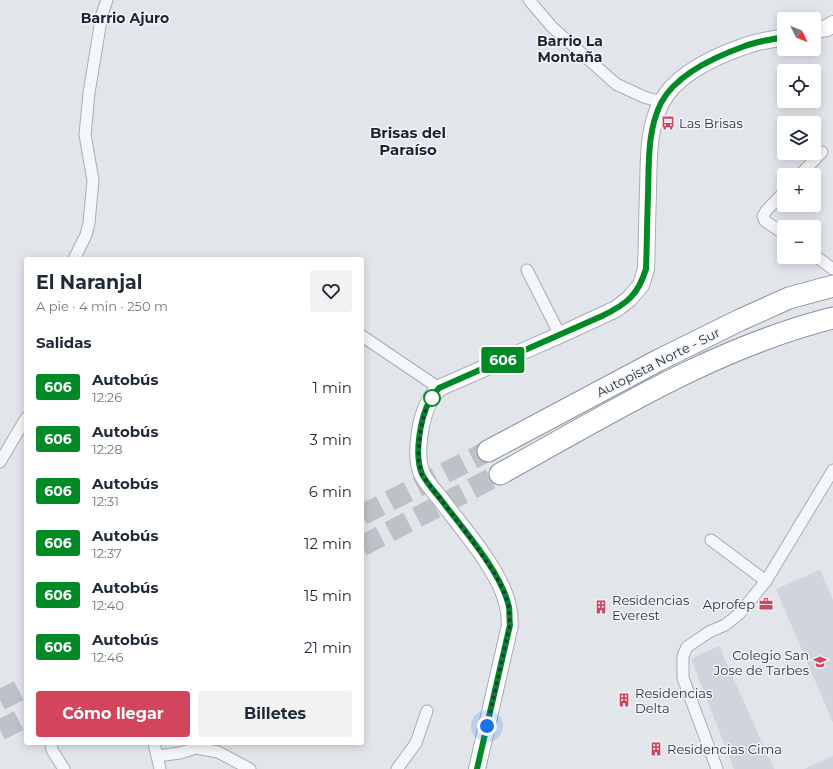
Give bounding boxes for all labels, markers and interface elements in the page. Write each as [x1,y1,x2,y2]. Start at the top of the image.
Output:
district label: Barrio Ajuro [81,9,169,27]
north arrow [777,12,821,56]
map controls [777,12,821,264]
district label: Barrio La Montaña [537,32,603,66]
button: locate [777,64,821,108]
bus stop icon: Las Brisas [660,115,676,131]
place label: Las Brisas [679,115,743,131]
button: layers [777,116,821,160]
district label: Brisas del Paraíso [370,123,446,159]
button: + [777,168,821,212]
button: − [777,220,821,264]
button: heart [310,270,352,312]
text: El Naranjal [36,271,143,294]
text: A pie · 4 min · 250 m [36,298,168,314]
street label: Autopista Norte - Sur [594,324,722,400]
text: Salidas [36,333,91,352]
line badge: 606 [480,347,526,373]
text: 606 [489,351,517,369]
text: Autobús [92,370,158,389]
text: 606 [44,378,72,396]
text: 1 min [313,378,352,397]
text: 12:26 [92,389,122,405]
unlabelled marker [423,389,441,407]
text: Autobús [92,422,158,441]
text: 606 [44,430,72,448]
text: 3 min [310,430,352,449]
text: 12:28 [92,441,123,457]
text: Autobús [92,474,158,493]
text: 606 [44,482,72,500]
text: 6 min [309,482,352,501]
text: 12:31 [92,493,119,509]
text: Autobús [92,526,158,545]
text: 606 [44,534,72,552]
text: 12 min [304,534,352,553]
text: 12:37 [92,545,122,561]
text: Autobús [92,578,158,597]
text: 606 [44,586,72,604]
text: 15 min [304,586,352,605]
place label: Residencias Everest [612,592,689,623]
place label: Aprofep [703,596,755,612]
office icon: Aprofep [758,596,774,612]
text: 12:40 [92,597,124,613]
building icon: Residencias Everest [593,599,609,615]
text: Autobús [92,630,158,649]
text: 606 [44,638,72,656]
text: 21 min [304,638,352,657]
place label: Colegio San Jose de Tarbes [713,647,809,678]
text: 12:46 [92,649,123,665]
school or university icon: Colegio San Jose de Tarbes [812,654,828,670]
place label: Residencias Delta [635,685,712,716]
button: Cómo llegar [36,691,190,737]
button: Billetes [198,691,352,737]
building icon: Residencias Delta [616,692,632,708]
your location [477,716,497,736]
building icon: Residencias Cima [648,741,664,757]
place label: Residencias Cima [667,741,782,757]

